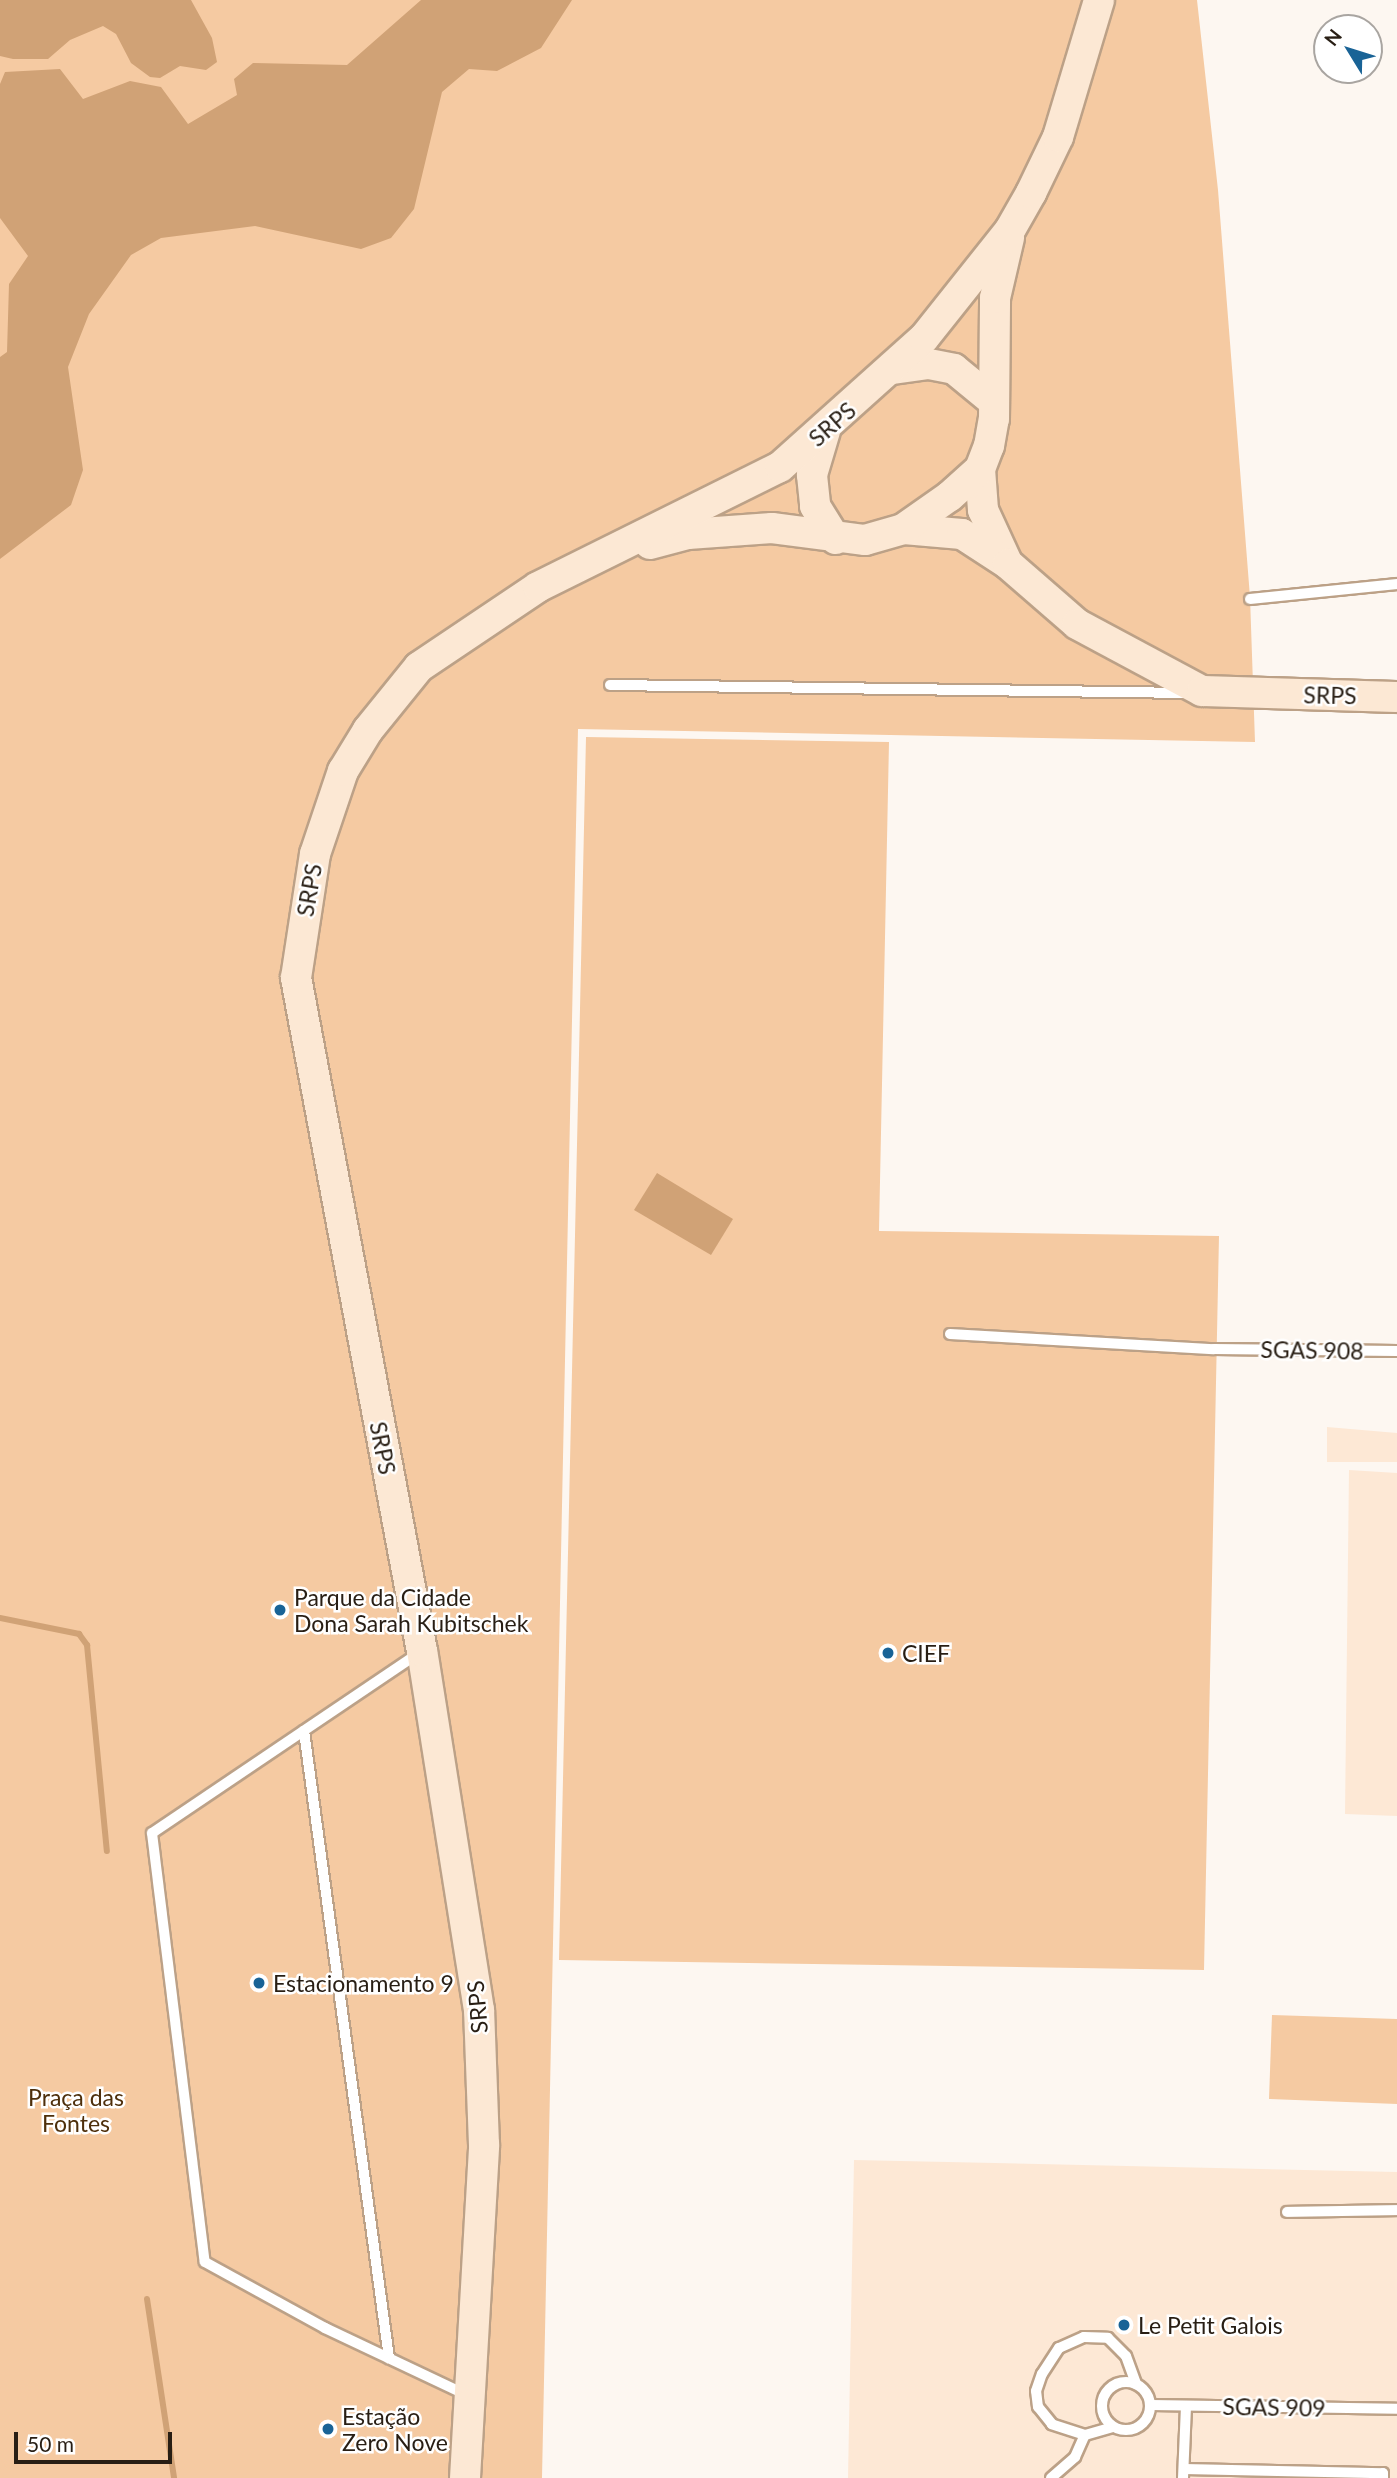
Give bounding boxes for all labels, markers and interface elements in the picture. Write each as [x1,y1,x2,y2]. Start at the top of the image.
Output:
north arrow [1313,14,1383,84]
text: N [1319,24,1346,50]
street label: SRPS [803,396,861,452]
street label: SRPS [1303,681,1357,709]
street label: SRPS [291,861,327,919]
street label: SGAS 908 [1260,1335,1364,1365]
street label: SRPS [364,1419,402,1477]
place label: Parque da Cidade Dona Sarah Kubitschek [294,1583,528,1637]
marker: Parque da Cidade Dona Sarah Kubitschek [272,1602,288,1618]
place label: CIEF [902,1639,950,1667]
marker: CIEF [880,1645,896,1661]
place label: Estacionamento 9 [273,1969,454,1997]
marker: Estacionamento 9 [251,1975,267,1991]
street label: SRPS [461,1979,493,2035]
park label: Praça das Fontes [28,2083,124,2137]
place label: Le Petit Galois [1138,2311,1283,2339]
marker: Le Petit Galois [1116,2317,1132,2333]
street label: SGAS 909 [1222,2392,1326,2422]
place label: Estação Zero Nove [342,2402,448,2456]
scale bar [18,2418,175,2462]
marker: Estação Zero Nove [320,2421,336,2437]
text: 50 m [27,2431,74,2456]

